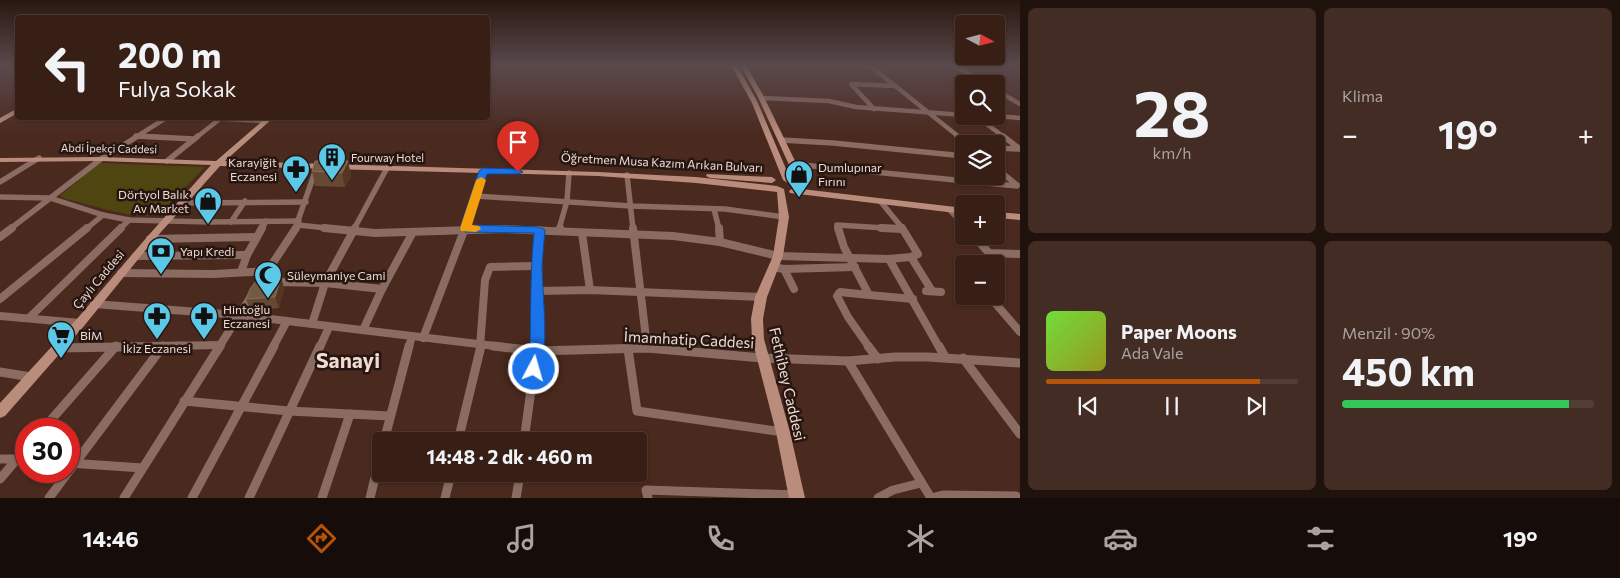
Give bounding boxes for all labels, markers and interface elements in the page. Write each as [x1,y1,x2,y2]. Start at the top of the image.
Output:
north arrow [955,15,1005,65]
map controls [955,15,1005,305]
text: 200 m [118,32,221,75]
icon: left [35,35,100,100]
text: 28 [1134,71,1210,150]
text: Fulya Sokak [118,75,236,102]
button: search [955,75,1005,125]
text: Klima [1342,86,1383,105]
text: 19° [1438,110,1498,157]
text: − [1342,117,1358,151]
text: + [1578,117,1594,151]
pin [497,121,539,172]
icon: arrive [504,128,532,156]
button: layers [955,135,1005,185]
street label: Abdi İpekçi Caddesi [61,140,158,155]
building icon: Fourway Hotel [317,142,347,181]
text: km/h [1153,143,1191,162]
street label: Öğretmen Musa Kazım Arıkan Bulvarı [561,150,763,174]
place label: Fourway Hotel [351,151,424,164]
pharmacy icon: Karayiğit Eczanesi [281,154,311,193]
place label: Karayiğit Eczanesi [228,155,277,183]
shop icon: Dumlupınar Fırını [784,159,814,198]
place label: Dumlupınar Fırını [818,160,882,188]
shop icon: Dörtyol Balık Av Market [193,186,223,225]
place label: Dörtyol Balık Av Market [118,187,189,215]
button: + [955,195,1005,245]
bank icon: Yapı Kredi [146,236,176,275]
place label: Yapı Kredi [180,244,234,258]
street label: Çaylı Caddesi [69,247,127,311]
button: − [955,255,1005,305]
mosque icon: Süleymaniye Cami [253,260,283,299]
place label: Süleymaniye Cami [287,268,386,282]
pharmacy icon: İkiz Eczanesi [142,301,172,340]
pharmacy icon: Hintoğlu Eczanesi [189,301,219,340]
place label: Hintoğlu Eczanesi [223,302,270,330]
supermarket icon: BİM [46,320,76,359]
text: Paper Moons [1121,320,1237,343]
text: Menzil · 90% [1342,323,1435,342]
street label: Fethibey Caddesi [766,325,810,443]
street label: İmamhatip Caddesi [623,327,755,351]
place label: BİM [80,328,103,342]
place label: İkiz Eczanesi [123,341,191,355]
position arrow [507,342,559,394]
text: Ada Vale [1121,343,1183,362]
district label: Sanayi [316,347,380,372]
text: 450 km [1342,347,1475,394]
icon: previous [1074,392,1102,420]
icon: pause [1158,392,1186,420]
icon: next [1242,392,1270,420]
speed limit sign: 30 [15,418,80,483]
text: 14:48 · 2 dk · 460 m [427,445,592,468]
icon: directions [304,521,339,556]
icon: music [504,521,539,556]
icon: phone [703,521,738,556]
icon: climate [903,521,938,556]
icon: car [1103,521,1138,556]
icon: filters [1303,521,1338,556]
text: 14:46 [82,525,139,552]
text: 19° [1503,525,1538,552]

